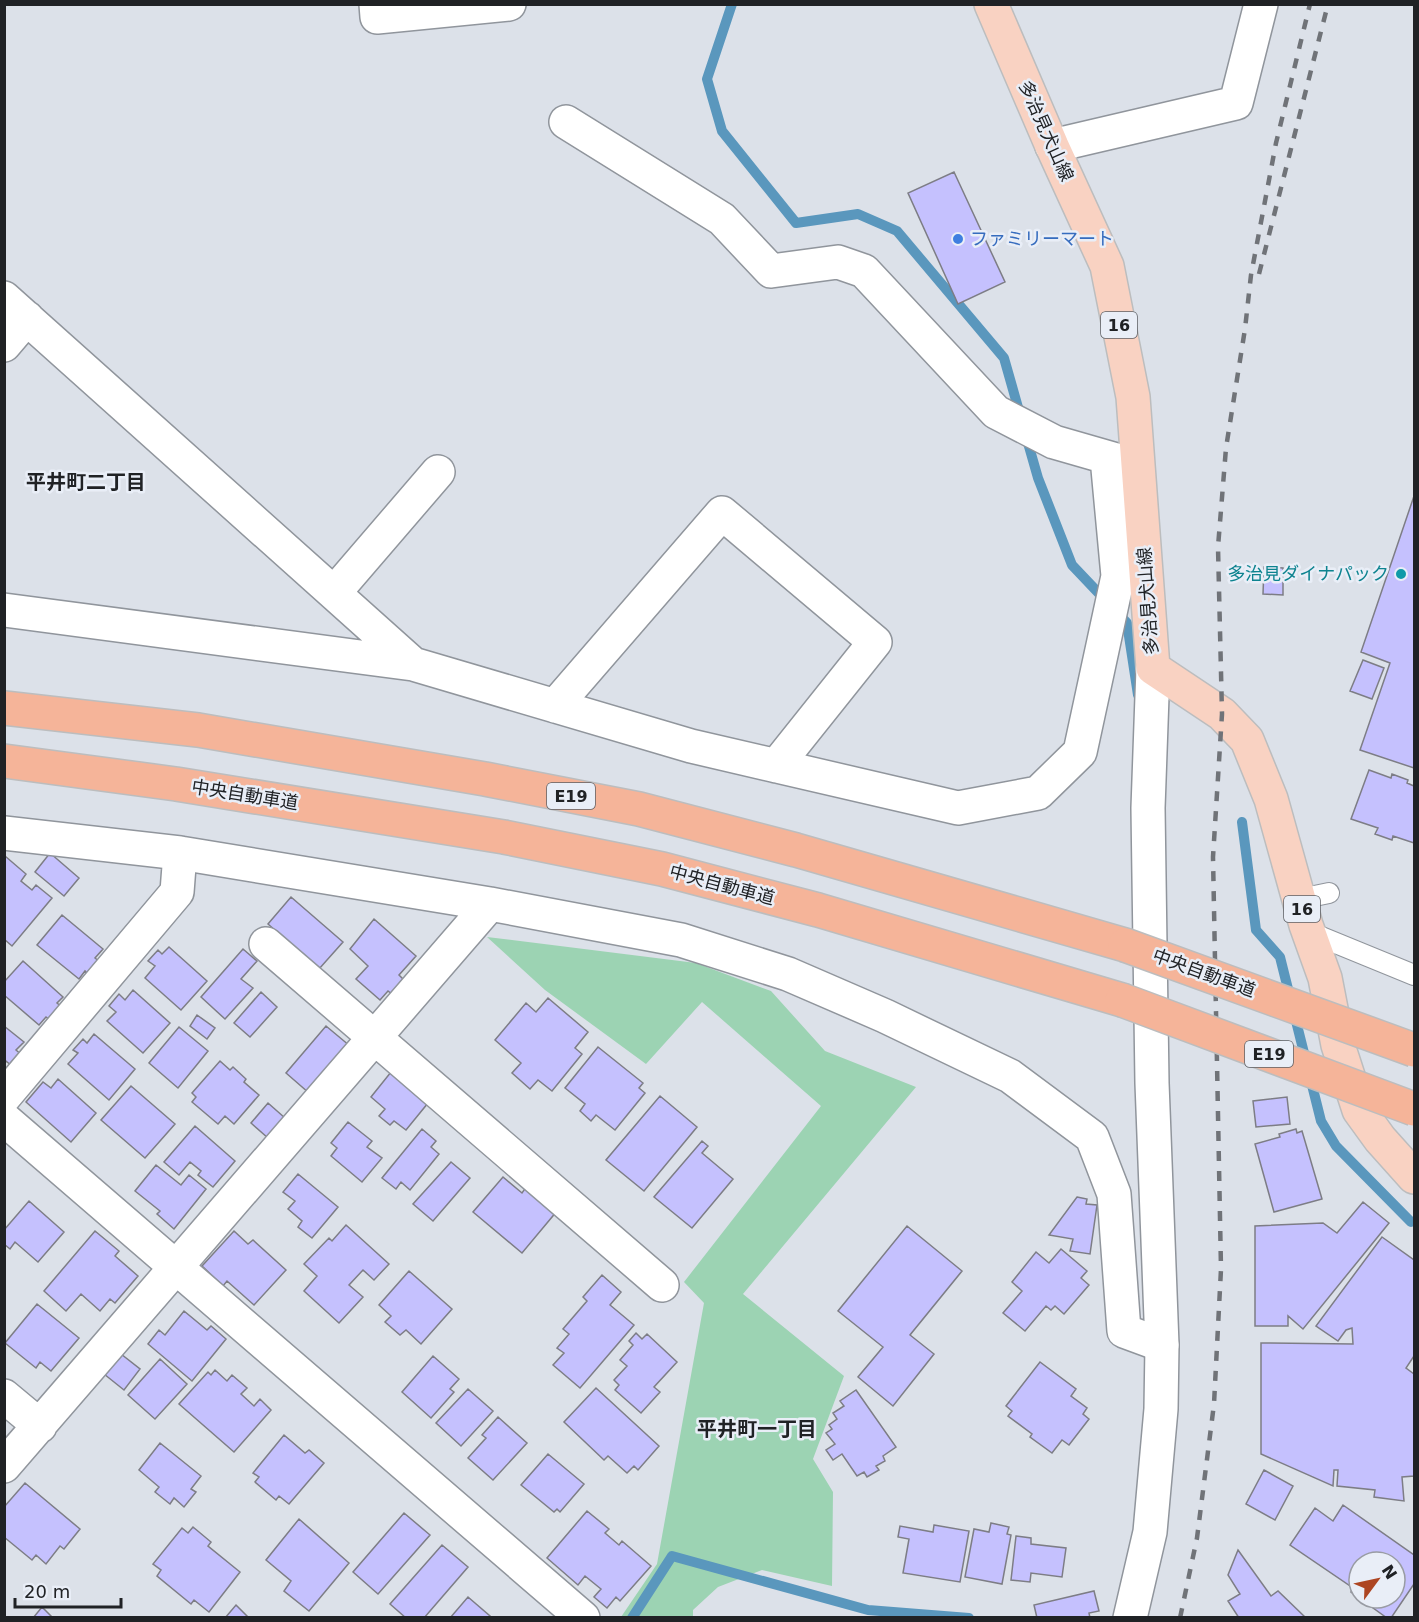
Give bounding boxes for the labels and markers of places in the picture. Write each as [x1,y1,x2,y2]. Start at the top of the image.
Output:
place label: ファミリーマート [970,228,1114,249]
marker: ファミリーマート [951,232,965,246]
place label: 多治見ダイナパック [1227,563,1389,584]
marker: 多治見ダイナパック [1394,567,1408,581]

